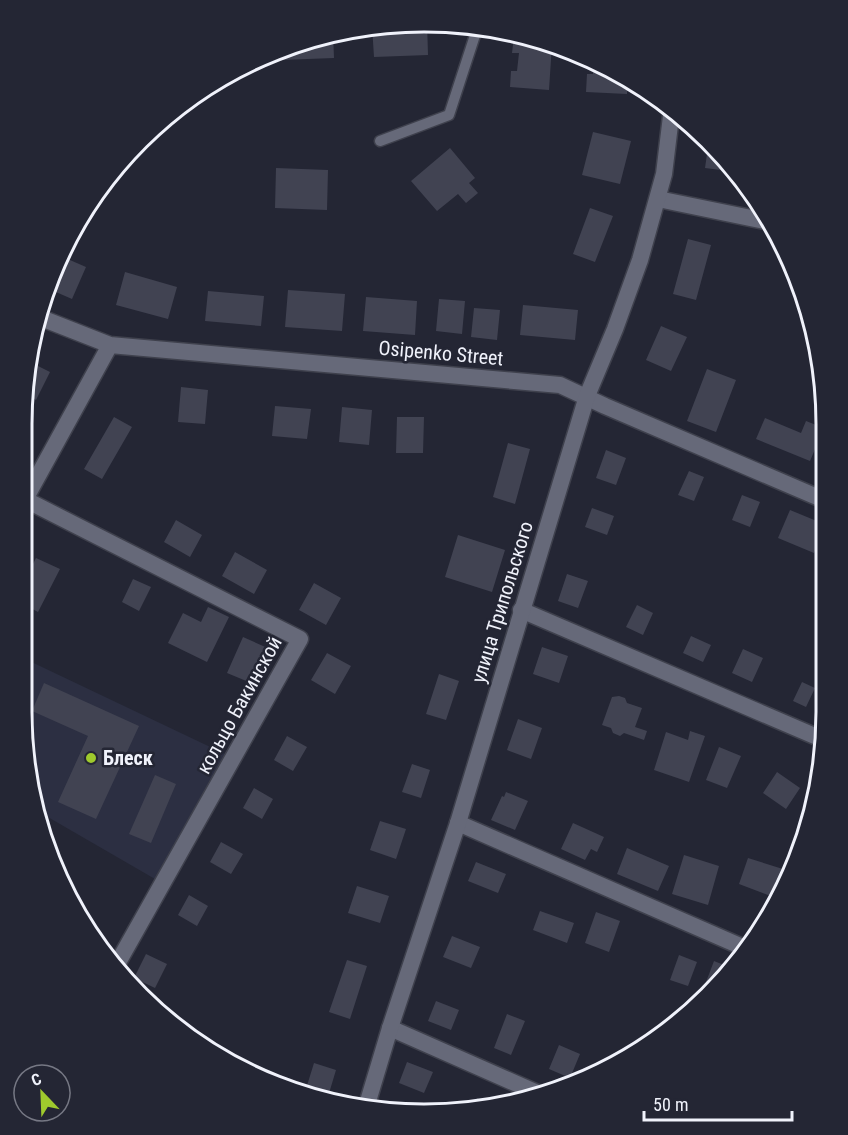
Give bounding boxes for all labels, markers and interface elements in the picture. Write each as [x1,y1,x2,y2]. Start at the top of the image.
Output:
street label: Osipenko Street [378,336,504,370]
street label: улица Трипольского [466,518,538,686]
street label: кольцо Бакинской [191,632,287,778]
place label: Блеск [103,746,153,770]
marker: Блеск [84,751,98,765]
north arrow [12,1063,72,1123]
text: С [28,1069,44,1090]
scale bar [644,1084,792,1122]
text: 50 m [653,1094,688,1115]

